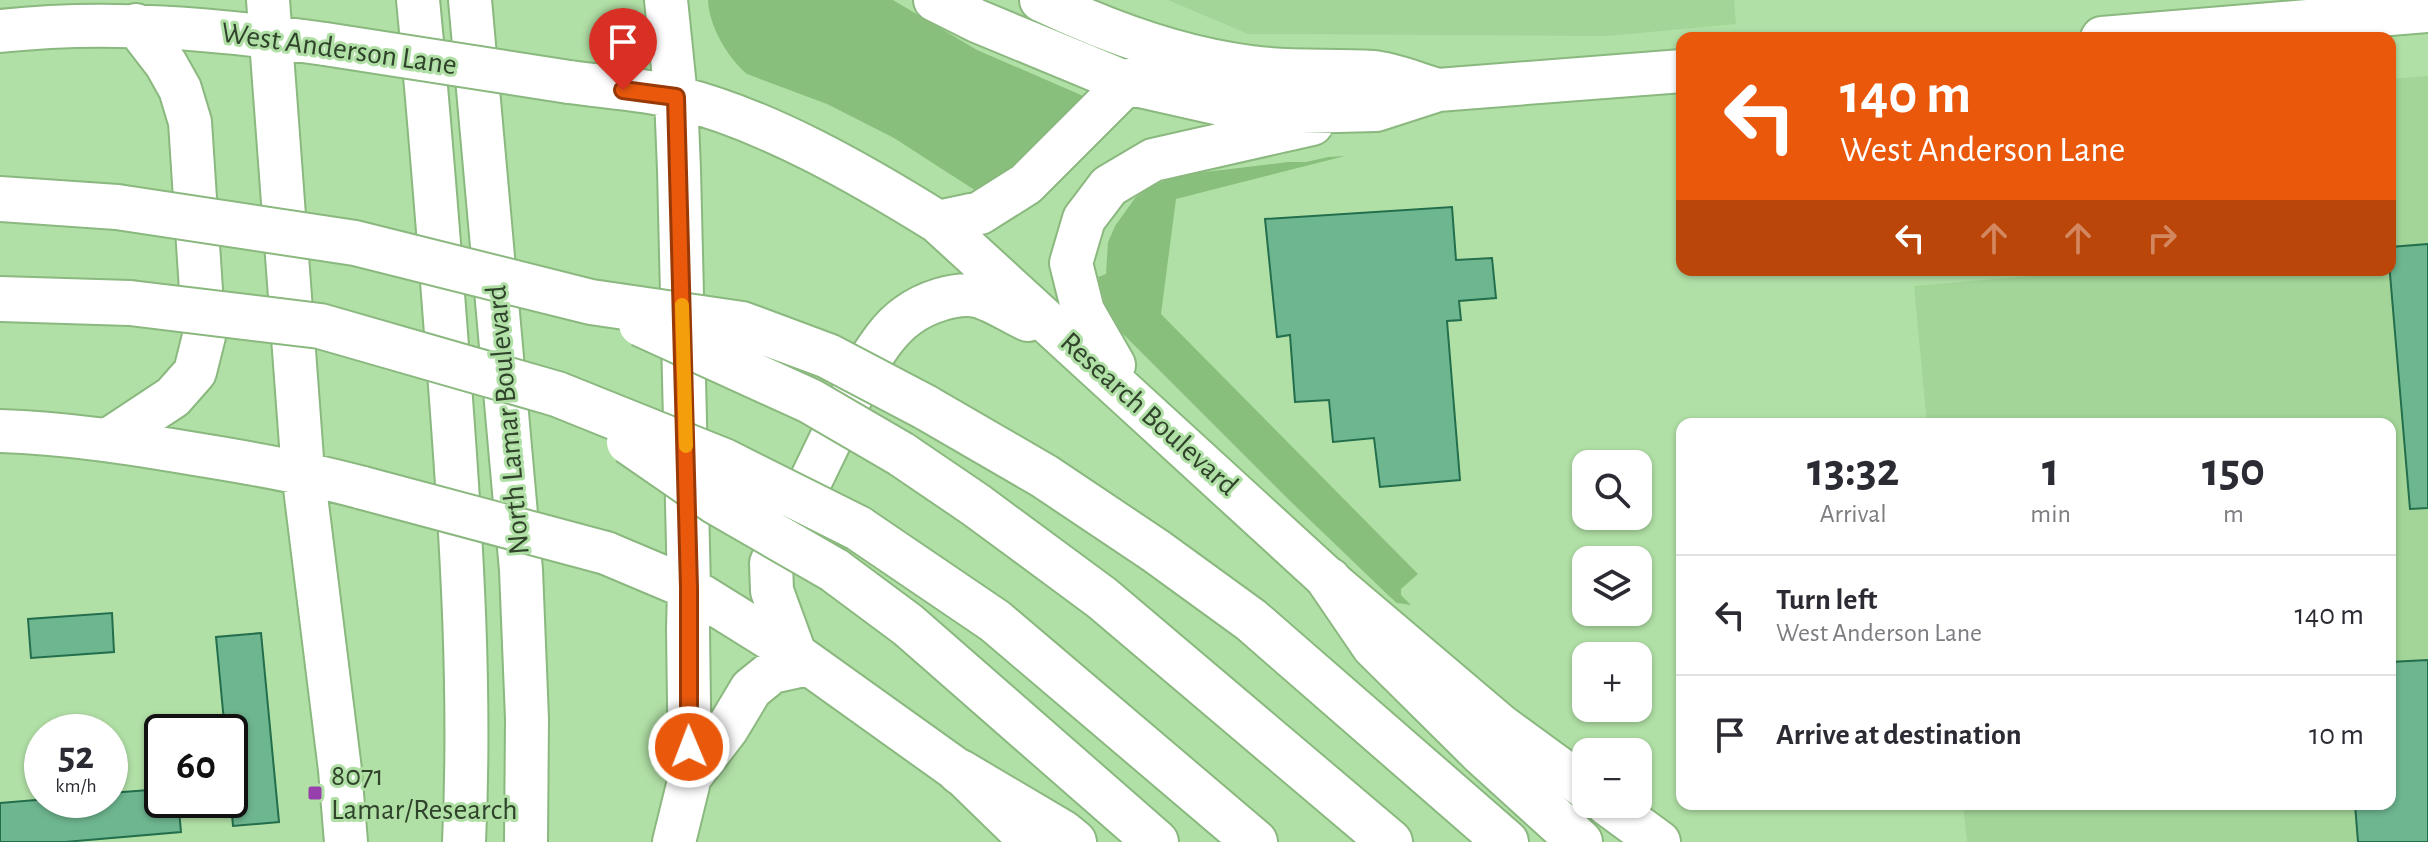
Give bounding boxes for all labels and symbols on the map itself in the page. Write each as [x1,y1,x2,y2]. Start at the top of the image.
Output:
pin [589,8,657,90]
street label: West Anderson Lane [219,18,459,80]
street label: North Lamar Boulevard [481,284,535,556]
street label: Research Boulevard [1054,327,1244,501]
position arrow [647,705,731,789]
speed limit sign: 60 [144,714,248,818]
place label: 8071 Lamar/Research [331,761,518,825]
marker: 8071 Lamar/Research [306,784,324,802]

